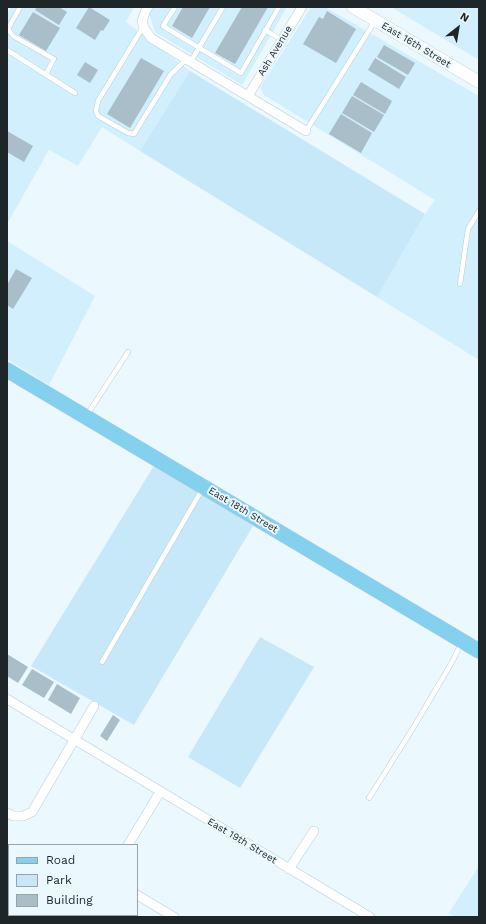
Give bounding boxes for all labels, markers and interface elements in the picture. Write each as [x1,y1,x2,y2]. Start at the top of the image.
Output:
north arrow [438,8,478,48]
text: N [458,10,471,25]
street label: East 16th Street [379,20,453,70]
street label: Ash Avenue [255,24,295,78]
street label: East 18th Street [206,485,280,535]
street label: East 19th Street [205,816,279,866]
legend [8,844,138,916]
text: Road [46,853,75,867]
text: Park [46,873,72,887]
text: Building [46,893,93,907]

